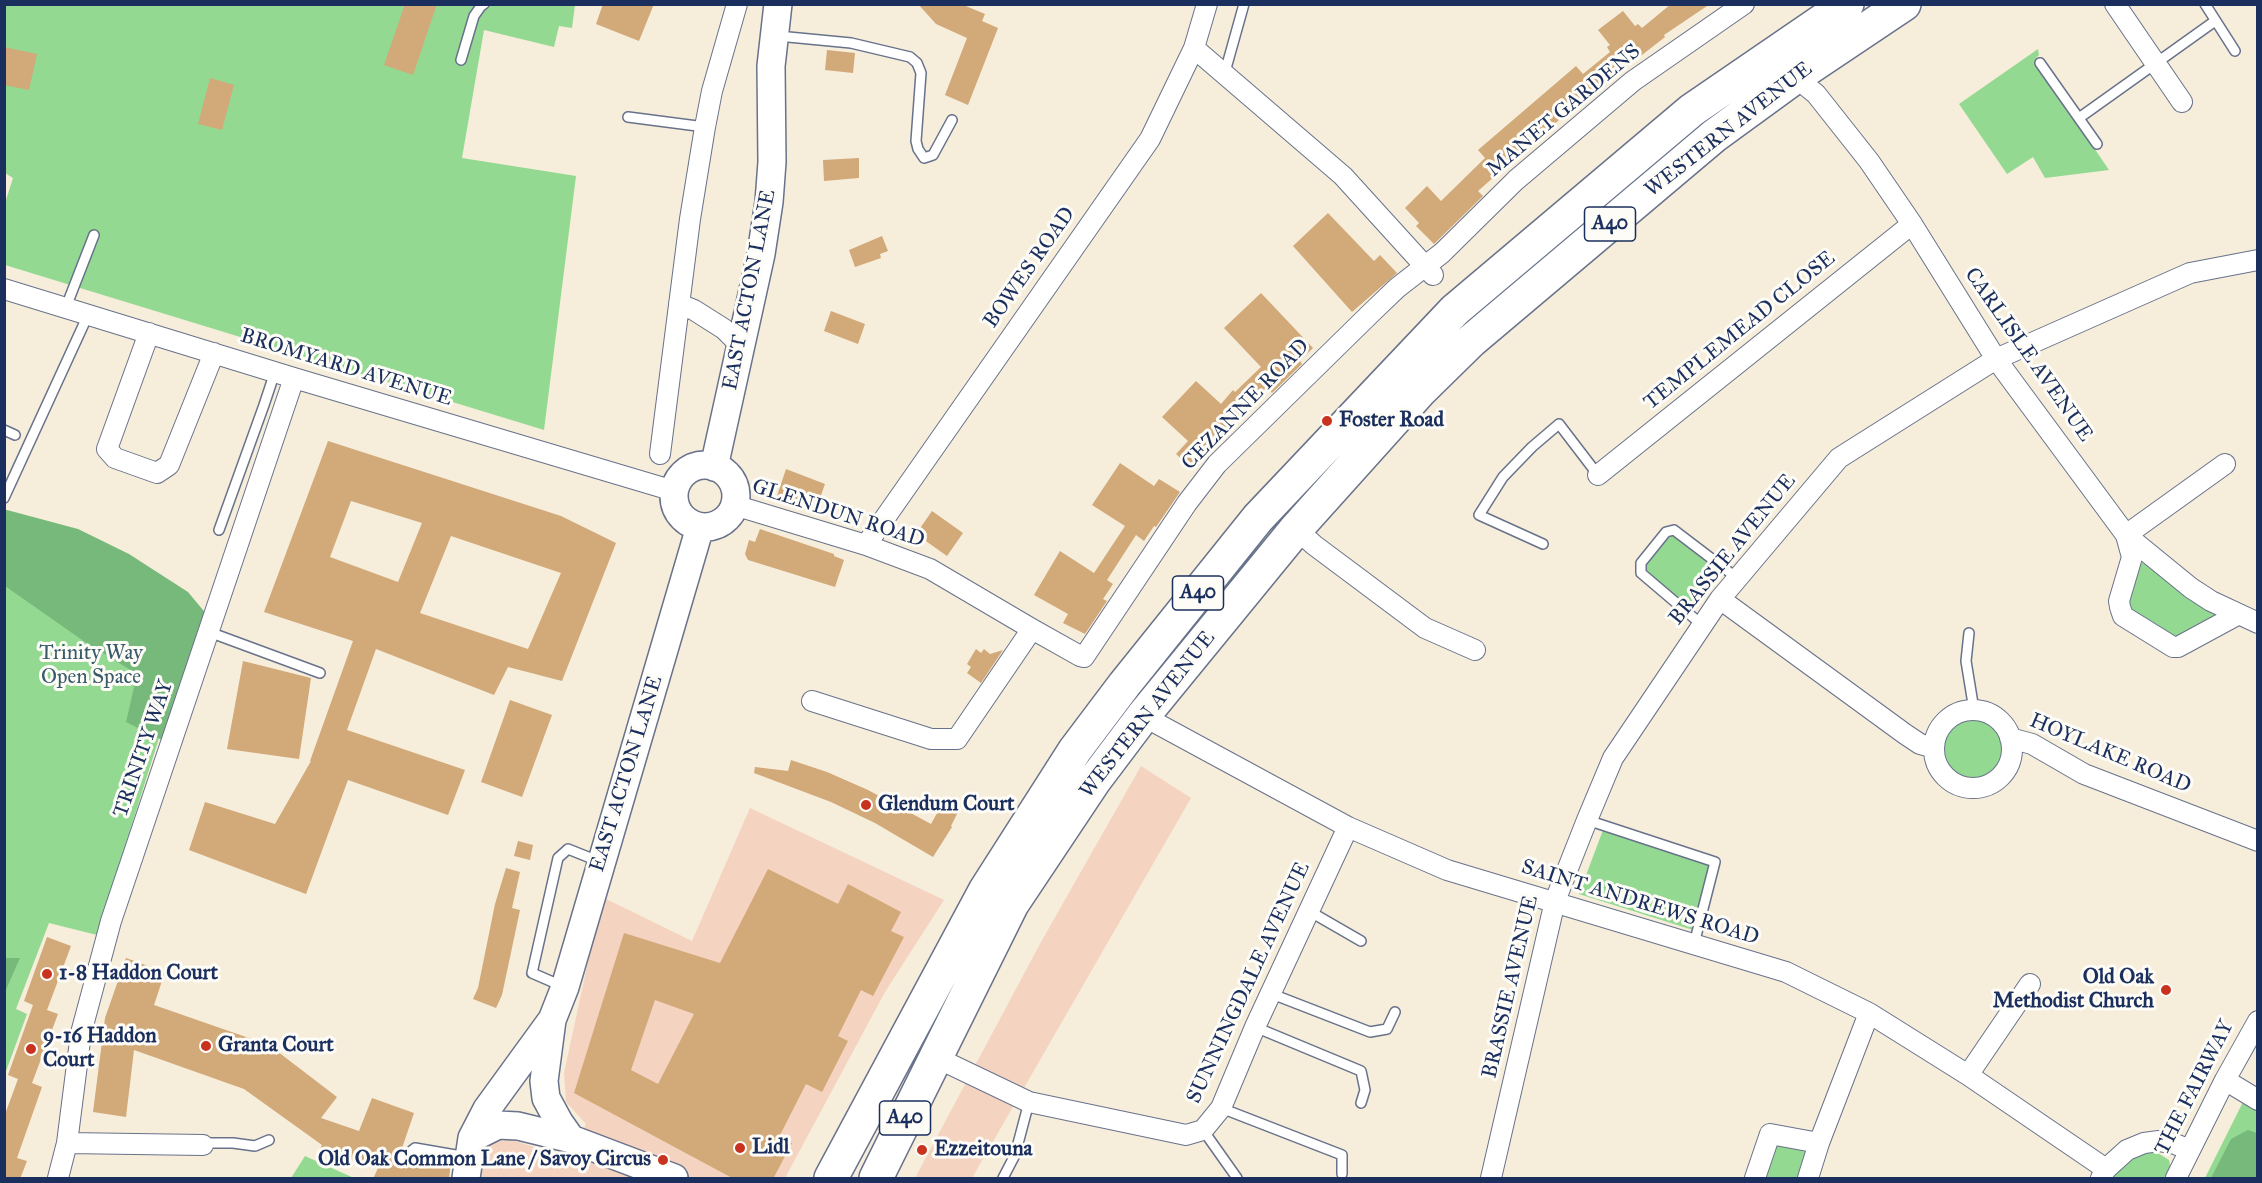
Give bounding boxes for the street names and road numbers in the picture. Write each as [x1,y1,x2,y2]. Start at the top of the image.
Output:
street label: MANET GARDENS [1482,39,1646,183]
street label: WESTERN AVENUE [1640,57,1818,203]
street label: EAST ACTON LANE [718,188,782,392]
street label: BOWES ROAD [979,203,1081,333]
road number: A40 [1584,207,1636,241]
street label: TEMPLEMEAD CLOSE [1639,246,1841,416]
street label: CARLISLE AVENUE [1958,263,2098,447]
street label: BROMYARD AVENUE [237,324,455,412]
street label: CEZANNE ROAD [1177,334,1315,476]
street label: BRASSIE AVENUE [1664,469,1802,631]
street label: GLENDUN ROAD [749,474,927,554]
road number: A40 [1172,576,1224,610]
street label: WESTERN AVENUE [1075,626,1221,804]
street label: EAST ACTON LANE [585,673,669,875]
street label: TRINITY WAY [109,677,179,821]
street label: HOYLAKE ROAD [2026,709,2194,799]
street label: SAINT ANDREWS ROAD [1518,855,1762,951]
street label: SUNNINGDALE AVENUE [1182,858,1316,1108]
street label: BRASSIE AVENUE [1478,893,1544,1081]
street label: THE FAIRWAY [2150,1016,2240,1160]
road number: A40 [880,1101,930,1135]

